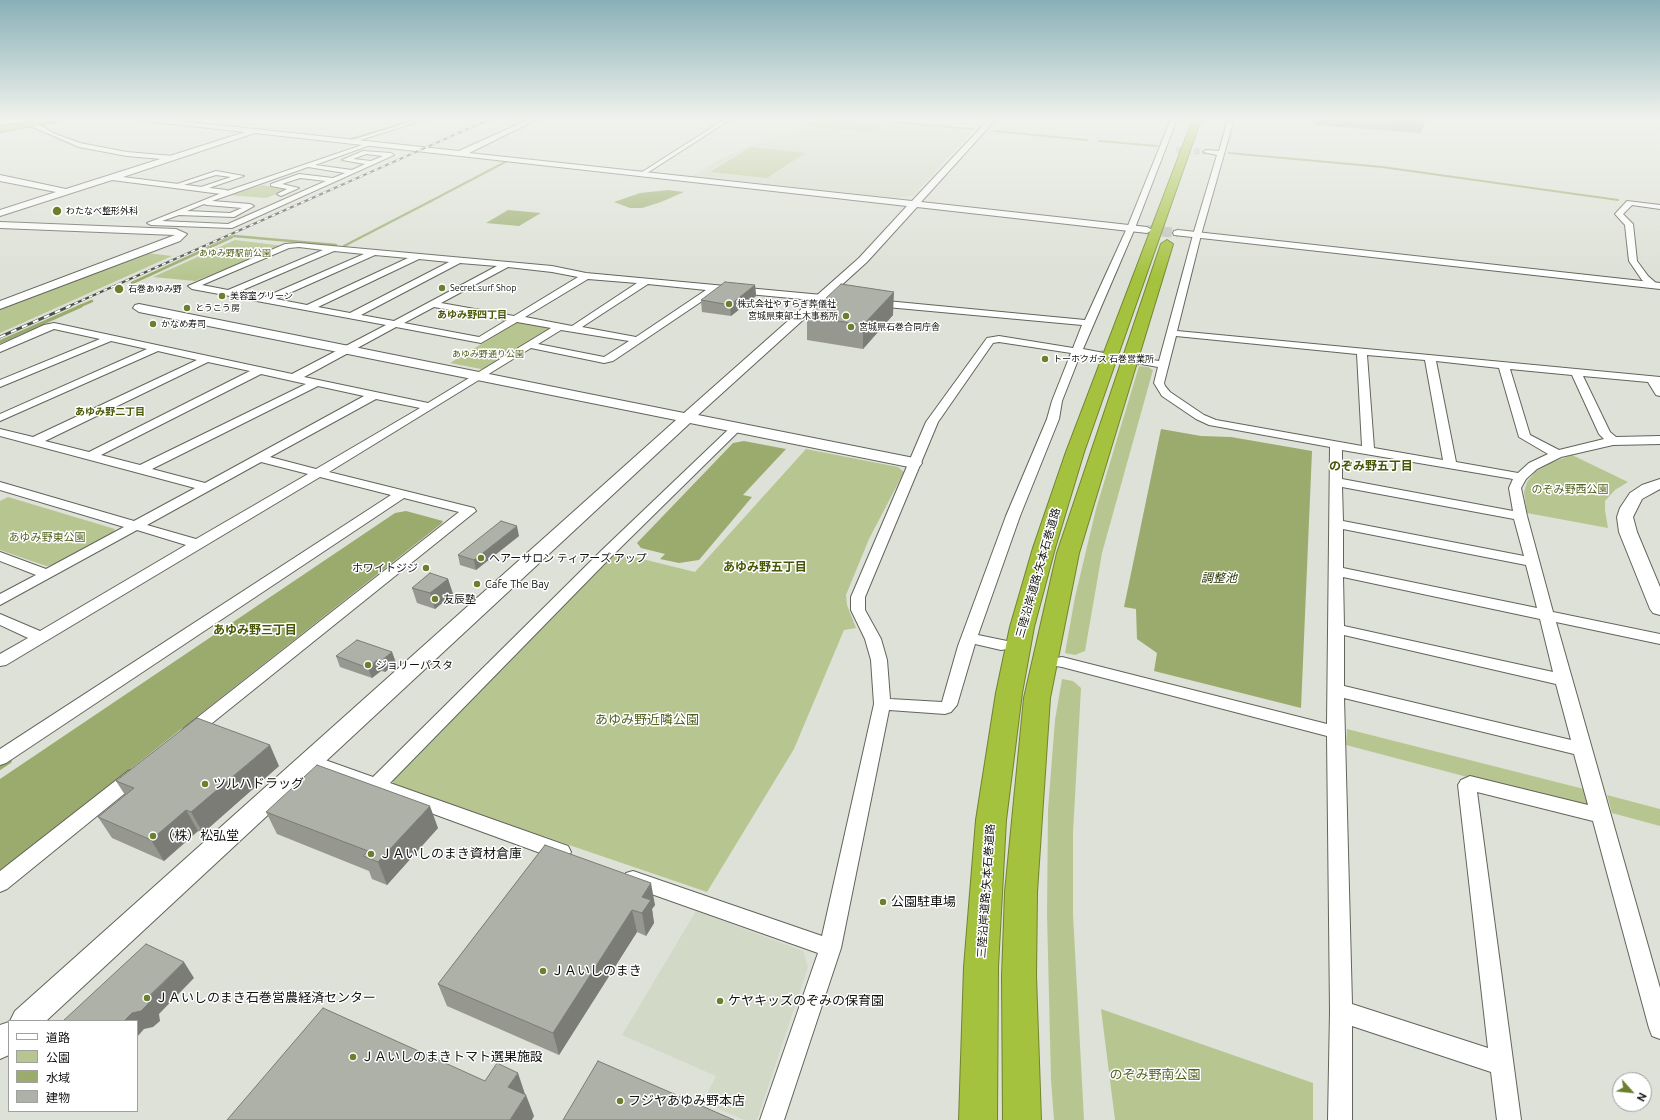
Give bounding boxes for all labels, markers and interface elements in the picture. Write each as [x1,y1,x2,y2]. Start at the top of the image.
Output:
marker: わたなべ整形外科 [51,205,63,217]
place label: わたなべ整形外科 [66,206,138,216]
park label: あゆみ野駅前公園 [199,248,271,258]
marker: 石巻あゆみ野 [113,283,125,295]
marker: Secret.surf Shop [437,283,447,293]
place label: Secret.surf Shop [450,283,516,293]
place label: 石巻あゆみ野 [128,284,182,294]
marker: 美容室グリーン [217,291,227,301]
place label: 美容室グリーン [230,291,293,301]
marker: 株式会社やすらぎ葬儀社 [724,299,734,309]
place label: 株式会社やすらぎ葬儀社 [737,299,836,309]
marker: とうこう房 [182,303,192,313]
place label: とうこう房 [195,303,240,313]
district label: あゆみ野四丁目 [437,309,507,321]
place label: 宮城県東部土木事務所 [748,311,838,321]
marker: 宮城県東部土木事務所 [841,311,851,321]
marker: かなめ寿司 [148,319,158,329]
place label: かなめ寿司 [161,319,206,329]
marker: 宮城県石巻合同庁舎 [846,322,856,332]
place label: 宮城県石巻合同庁舎 [859,322,940,332]
park label: あゆみ野通り公園 [452,349,524,359]
marker: トーホクガス 石巻営業所 [1040,354,1050,364]
place label: トーホクガス 石巻営業所 [1053,354,1154,364]
district label: あゆみ野二丁目 [75,406,145,418]
district label: のぞみ野五丁目 [1329,459,1413,473]
park label: のぞみ野西公園 [1532,482,1608,496]
street label: 三陸沿岸道路;矢本石巻道路 [1013,506,1063,640]
park label: あゆみ野東公園 [9,530,85,544]
place label: ヘアーサロン ティアーズ アップ [489,551,647,565]
marker: ヘアーサロン ティアーズ アップ [476,553,486,563]
district label: あゆみ野五丁目 [723,560,807,574]
place label: ホワイトジジ [352,561,418,575]
marker: ホワイトジジ [421,563,431,573]
water label: 調整池 [1201,571,1237,585]
place label: Cafe The Bay [485,577,549,591]
marker: Cafe The Bay [472,579,482,589]
place label: 友辰塾 [443,592,476,606]
marker: 友辰塾 [430,594,440,604]
district label: あゆみ野三丁目 [213,623,297,637]
place label: ジョリーパスタ [376,658,453,672]
marker: ジョリーパスタ [363,660,373,670]
park label: あゆみ野近隣公園 [595,712,699,728]
place label: ツルハドラッグ [213,776,304,792]
marker: ツルハドラッグ [200,779,210,789]
street label: 三陸沿岸道路;矢本石巻道路 [975,823,997,959]
place label: （株）松弘堂 [161,828,239,844]
marker: （株）松弘堂 [148,831,158,841]
place label: ＪＡいしのまき資材倉庫 [379,846,522,862]
marker: ＪＡいしのまき資材倉庫 [366,849,376,859]
place label: 公園駐車場 [891,894,956,910]
marker: 公園駐車場 [878,897,888,907]
place label: ＪＡいしのまき [551,963,642,979]
marker: ＪＡいしのまき [538,966,548,976]
place label: ＪＡいしのまき石巻営農経済センター [155,990,376,1006]
marker: ＪＡいしのまき石巻営農経済センター [142,993,152,1003]
place label: ケヤキッズのぞみの保育園 [728,993,884,1009]
marker: ケヤキッズのぞみの保育園 [715,996,725,1006]
legend [8,1020,138,1112]
text: 道路 [46,1031,70,1044]
place label: ＪＡいしのまきトマト選果施設 [361,1049,543,1065]
text: 公園 [46,1051,70,1064]
marker: ＪＡいしのまきトマト選果施設 [348,1052,358,1062]
park label: のぞみ野南公園 [1110,1067,1200,1083]
text: 水域 [46,1071,70,1084]
north arrow [1612,1072,1652,1112]
text: 建物 [46,1091,70,1104]
text: N [1635,1091,1649,1103]
place label: フジヤあゆみ野本店 [628,1093,745,1109]
marker: フジヤあゆみ野本店 [615,1096,625,1106]

